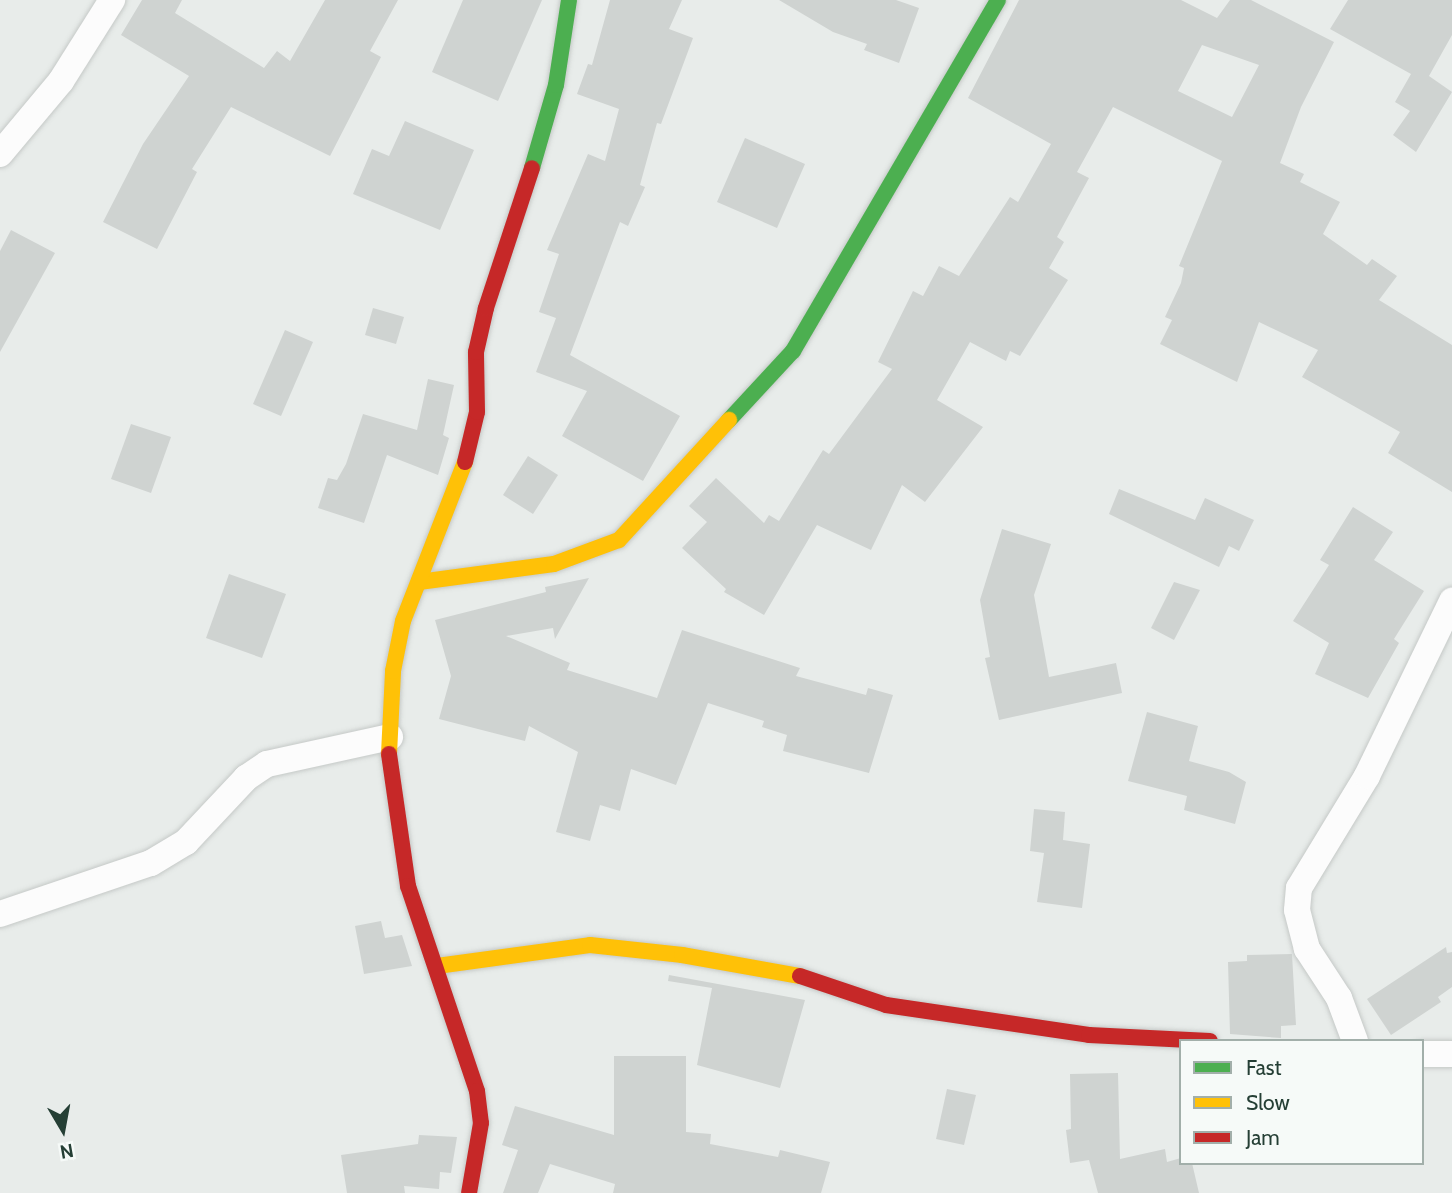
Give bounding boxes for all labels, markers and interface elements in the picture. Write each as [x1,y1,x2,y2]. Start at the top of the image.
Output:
legend [1179,1039,1424,1165]
text: Fast [1246,1055,1282,1080]
text: Slow [1246,1090,1290,1115]
north arrow [28,1095,98,1165]
text: Jam [1246,1125,1280,1150]
text: N [58,1139,75,1164]

